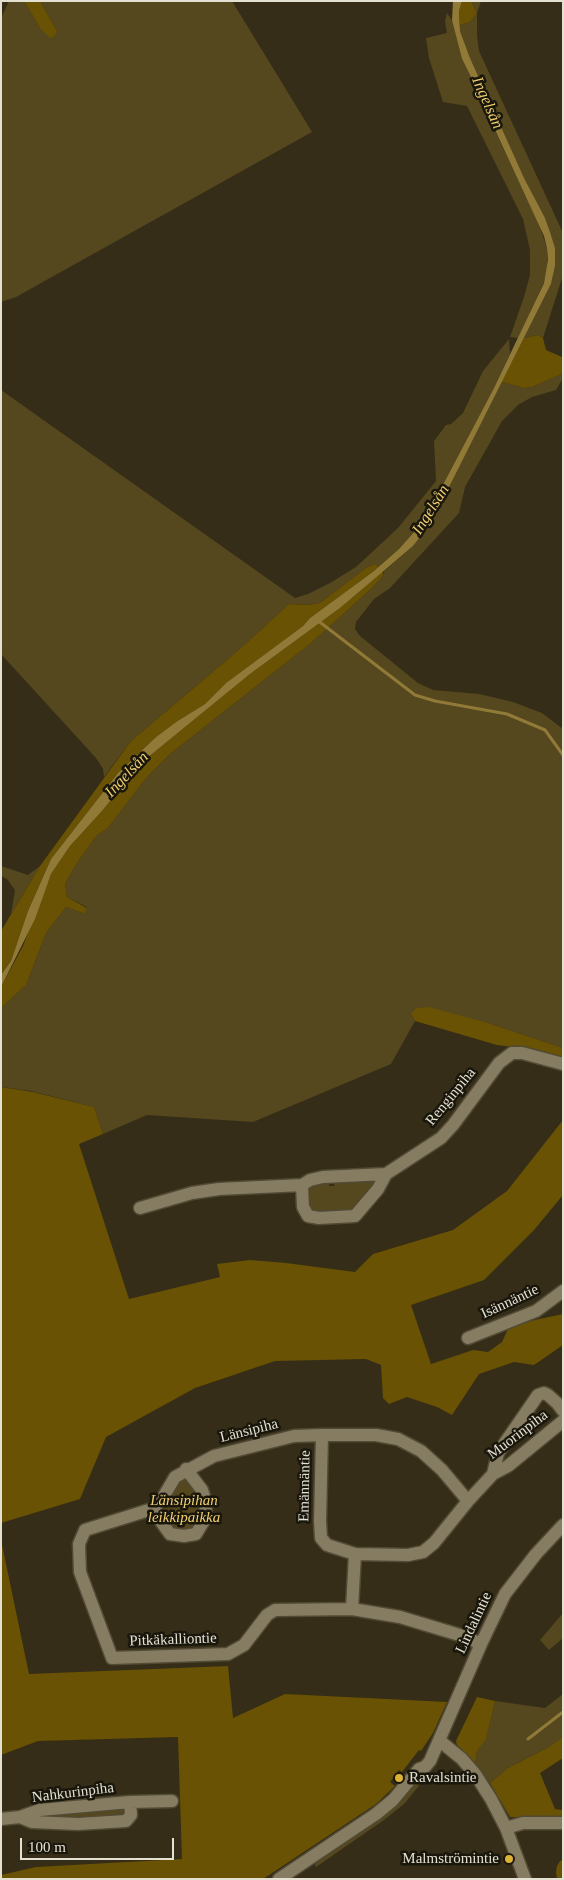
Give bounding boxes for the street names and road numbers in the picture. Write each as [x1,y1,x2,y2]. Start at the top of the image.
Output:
street label: Renginpiha [422,1064,480,1130]
street label: Isännäntie [478,1281,542,1323]
street label: Muorinpiha [484,1407,552,1463]
street label: Länsipiha [218,1415,280,1447]
street label: Emännäntie [295,1450,315,1522]
street label: Lindalintie [452,1589,496,1657]
street label: Pitkäkalliontie [129,1629,217,1651]
street label: Nahkurinpiha [31,1779,115,1807]

